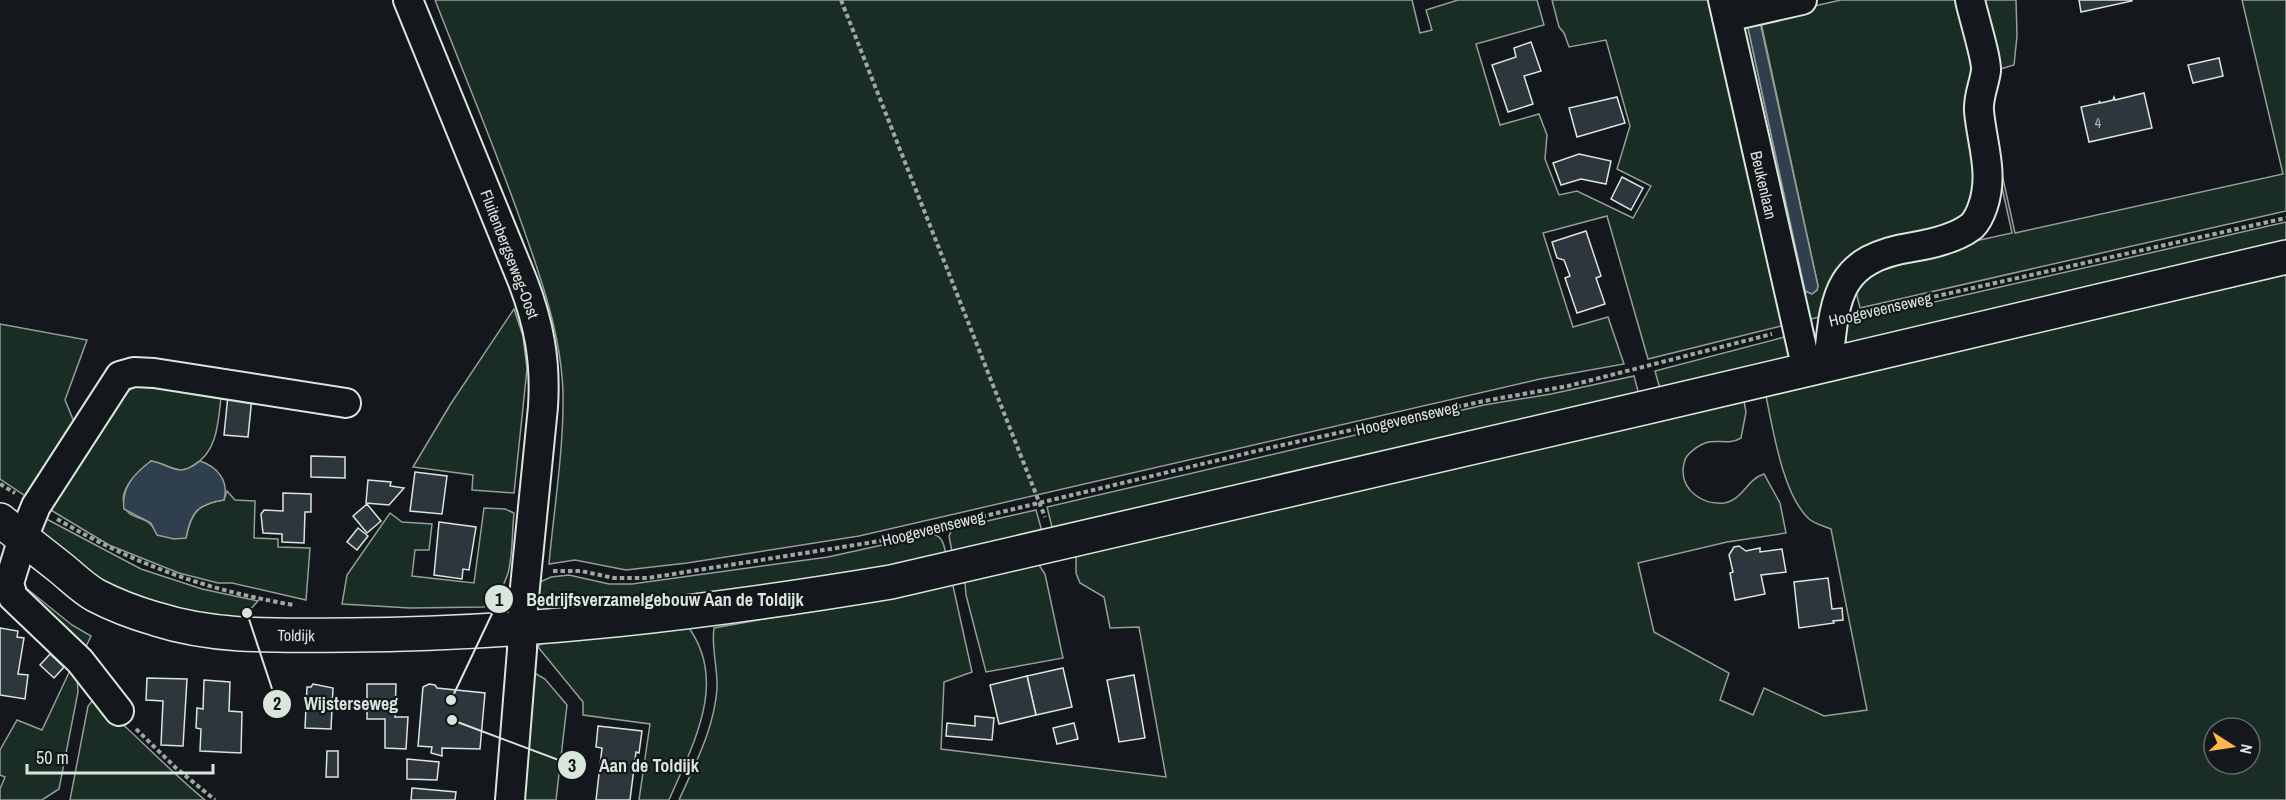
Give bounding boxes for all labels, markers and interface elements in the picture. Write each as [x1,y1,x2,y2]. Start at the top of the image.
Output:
house number: 4 [2095,114,2102,132]
street label: Beukenlaan [1745,149,1783,221]
street label: Fluitenbergseweg-Oost [475,186,545,322]
street label: Hoogeveenseweg [1826,286,1934,332]
street label: Hoogeveenseweg [1353,395,1461,441]
street label: Hoogeveenseweg [879,504,987,551]
callout: Bedrijfsverzamelgebouw Aan de Toldijk [484,581,816,617]
text: 1 [495,587,504,612]
text: Bedrijfsverzamelgebouw Aan de Toldijk [526,587,804,612]
street label: Toldijk [277,624,315,646]
callout: Wijsterseweg [262,686,410,722]
text: 2 [273,691,281,716]
text: Wijsterseweg [304,691,398,716]
north arrow [2202,716,2262,776]
scale bar [27,737,213,775]
text: N [2235,742,2258,756]
text: 50 m [36,745,69,770]
callout: Aan de Toldijk [557,747,711,783]
text: 3 [568,753,576,778]
text: Aan de Toldijk [599,753,700,778]

